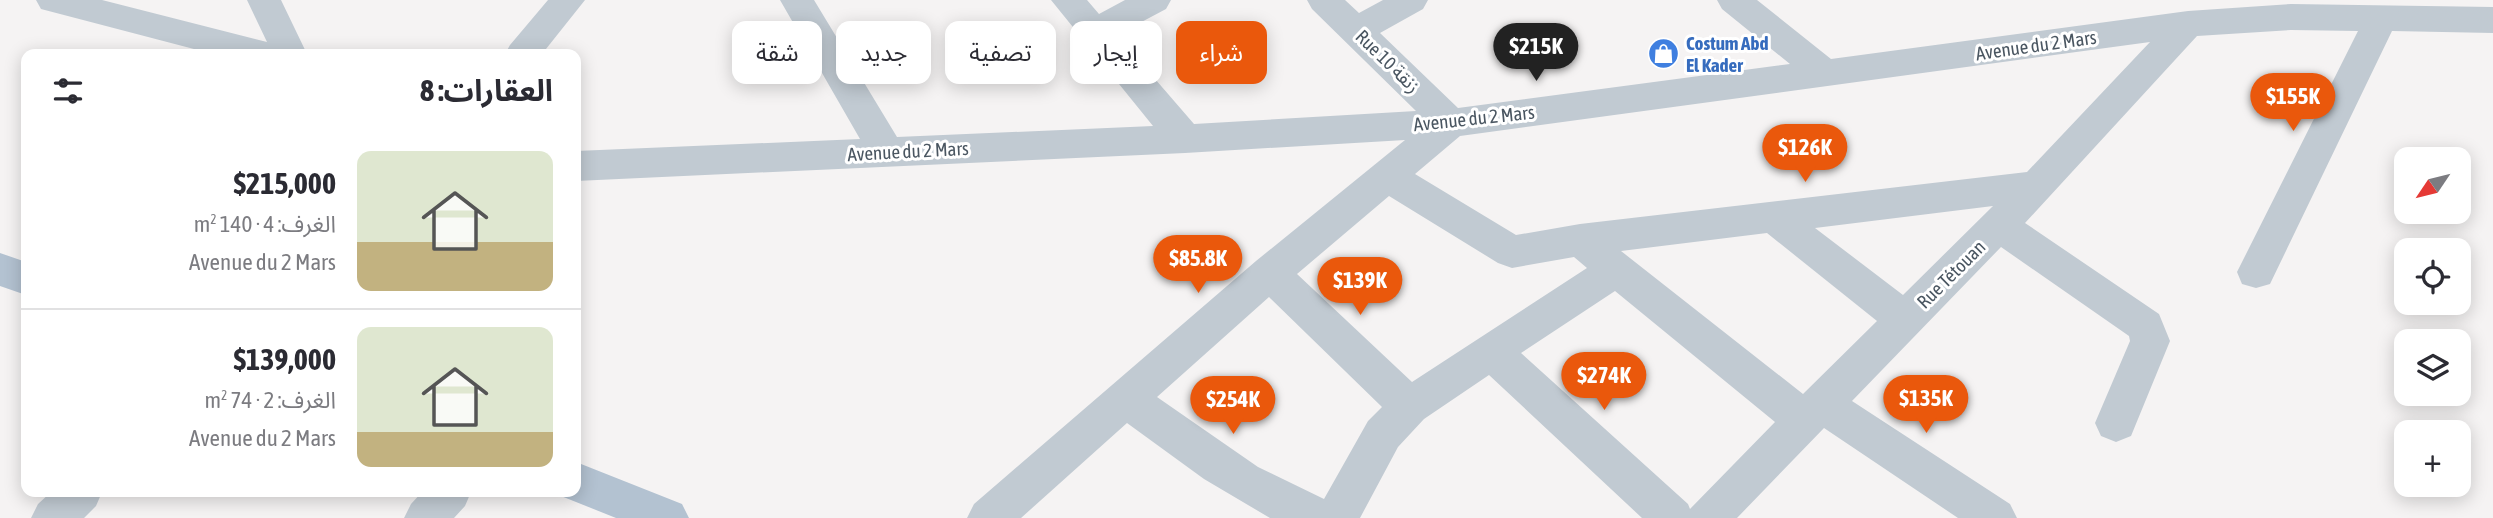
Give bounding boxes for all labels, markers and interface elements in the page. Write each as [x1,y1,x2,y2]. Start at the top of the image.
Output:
chip: شقة [732,21,822,84]
chip: جديد [836,21,931,84]
chip: تصفية [945,21,1056,84]
chip: إيجار [1070,21,1162,84]
chip: شراء [1176,21,1267,84]
pin: $215K [1487,24,1585,83]
street label: Rue 10 زنقة [1351,25,1425,98]
street label: Avenue du 2 Mars [1974,26,2098,64]
place label: Costum Abd El Kader [1686,32,1768,76]
text: $215K [1509,33,1563,59]
shop icon: Costum Abd El Kader [1646,37,1680,71]
icon: filters [49,72,87,110]
text: العقارات: 8 [420,73,553,107]
pin: $155K [2244,74,2342,133]
text: $155K [2266,83,2320,109]
street label: Avenue du 2 Mars [1412,101,1536,135]
pin: $126K [1756,124,1854,184]
text: $126K [1778,134,1832,160]
street label: Avenue du 2 Mars [847,137,969,165]
north arrow [2394,147,2471,224]
map controls [2394,147,2471,497]
text: $215,000 [233,166,336,200]
icon: home [413,179,497,263]
text: الغرف: 4 · 140 m² [194,211,336,237]
street label: Rue Tétouan [1912,235,1990,313]
pin: $85.8K [1141,236,1255,295]
button: locate [2394,238,2471,315]
text: $85.8K [1169,245,1227,271]
text: Avenue du 2 Mars [189,249,336,275]
pin: $139K [1311,258,1409,317]
text: $139K [1333,267,1387,293]
button: layers [2394,329,2471,406]
text: $139,000 [233,342,336,376]
pin: $274K [1555,352,1653,412]
icon: home [413,355,497,439]
text: $274K [1577,362,1631,388]
pin: $254K [1184,376,1282,436]
pin: $135K [1877,376,1975,435]
text: $135K [1899,385,1953,411]
text: $254K [1206,386,1260,412]
text: الغرف: 2 · 74 m² [204,387,336,413]
button: + [2394,420,2471,497]
text: Avenue du 2 Mars [189,425,336,451]

